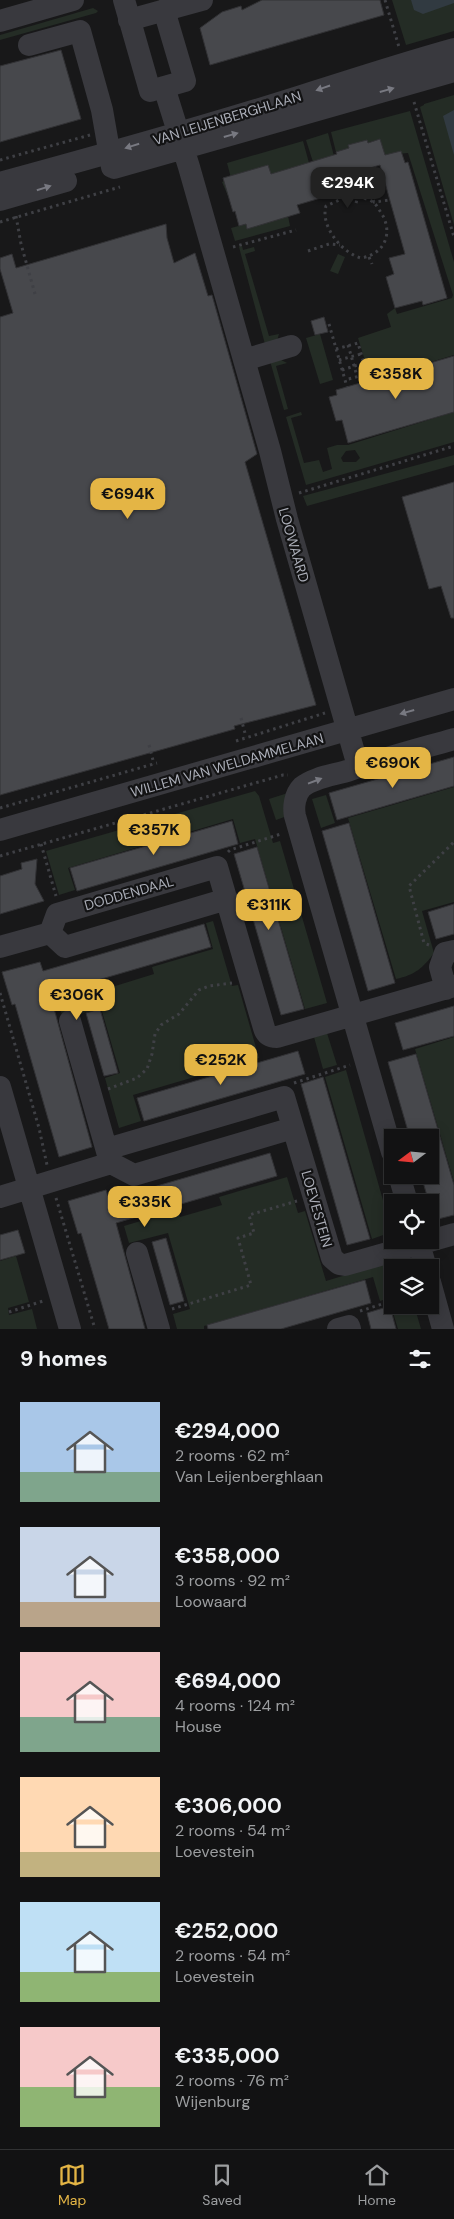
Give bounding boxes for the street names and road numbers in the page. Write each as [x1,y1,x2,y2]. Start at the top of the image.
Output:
street label: VAN LEIJENBERGHLAAN [151,87,303,149]
street label: LOOWAARD [275,506,313,584]
street label: WILLEM VAN WELDAMMELAAN [128,729,326,801]
street label: DODDENDAAL [82,872,176,914]
street label: LOEVESTEIN [297,1169,337,1249]

